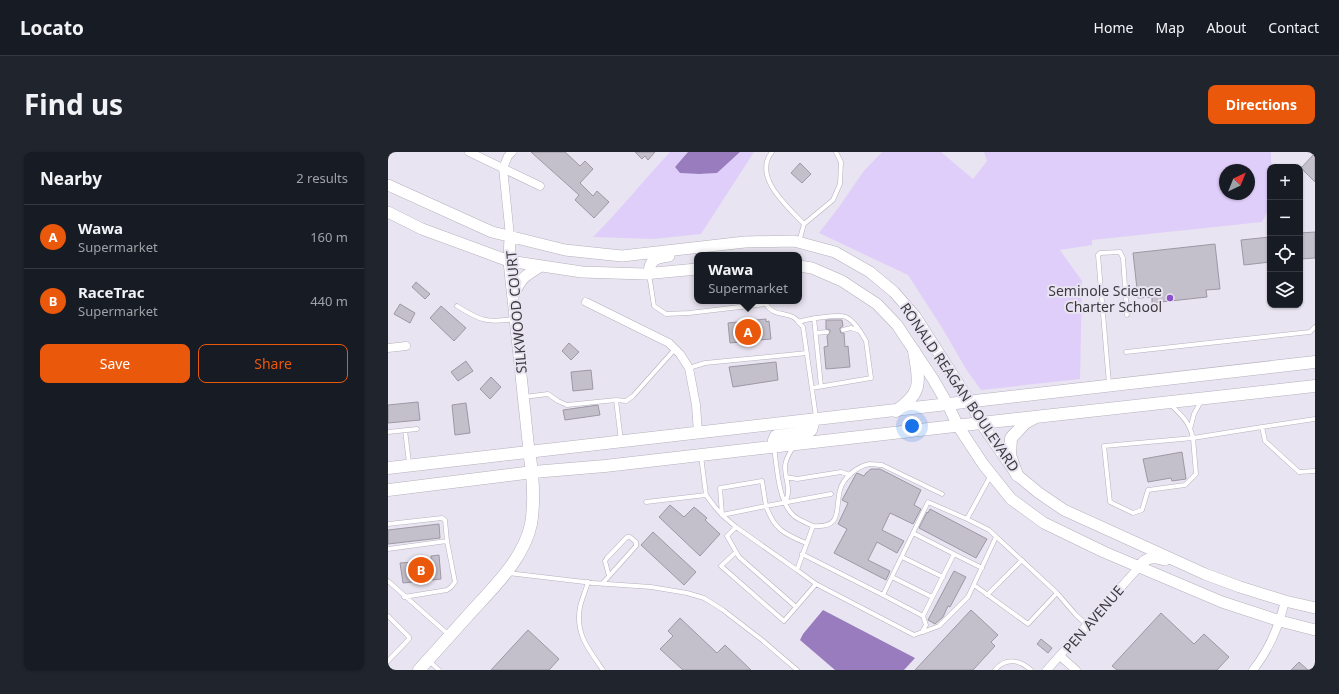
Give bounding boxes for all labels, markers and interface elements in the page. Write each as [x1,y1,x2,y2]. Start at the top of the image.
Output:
text: Locato [20,15,84,41]
text: Home [1094,18,1133,37]
text: Map [1155,18,1185,37]
text: About [1207,18,1246,37]
text: Contact [1268,18,1319,37]
text: Find us [24,85,123,123]
button: Directions [1208,85,1315,124]
north arrow [1219,164,1255,200]
map controls [1267,164,1303,308]
button: + [1267,164,1303,200]
text: Nearby [40,167,102,190]
text: 2 results [296,169,348,187]
button: − [1267,200,1303,236]
text: Wawa [78,218,123,238]
text: A [49,228,58,246]
text: 160 m [310,228,348,246]
button: locate [1267,236,1303,272]
text: Supermarket [78,238,158,256]
street label: SILKWOOD COURT [501,250,531,374]
popup [694,252,802,304]
text: Wawa [708,259,753,279]
button: layers [1267,272,1303,308]
text: Supermarket [708,279,788,297]
place label: Seminole Science Charter School [1048,281,1162,316]
text: RaceTrac [78,282,145,302]
text: B [49,292,57,310]
text: 440 m [310,292,348,310]
marker: Seminole Science Charter School [1165,293,1175,303]
street label: RONALD REAGAN BOULEVARD [896,299,1024,475]
text: Supermarket [78,302,158,320]
pin: A [735,317,761,347]
button: Save [40,344,190,383]
button: Share [198,344,348,383]
your location [902,416,922,436]
pin: B [408,555,434,585]
street label: PEN AVENUE [1058,581,1128,657]

